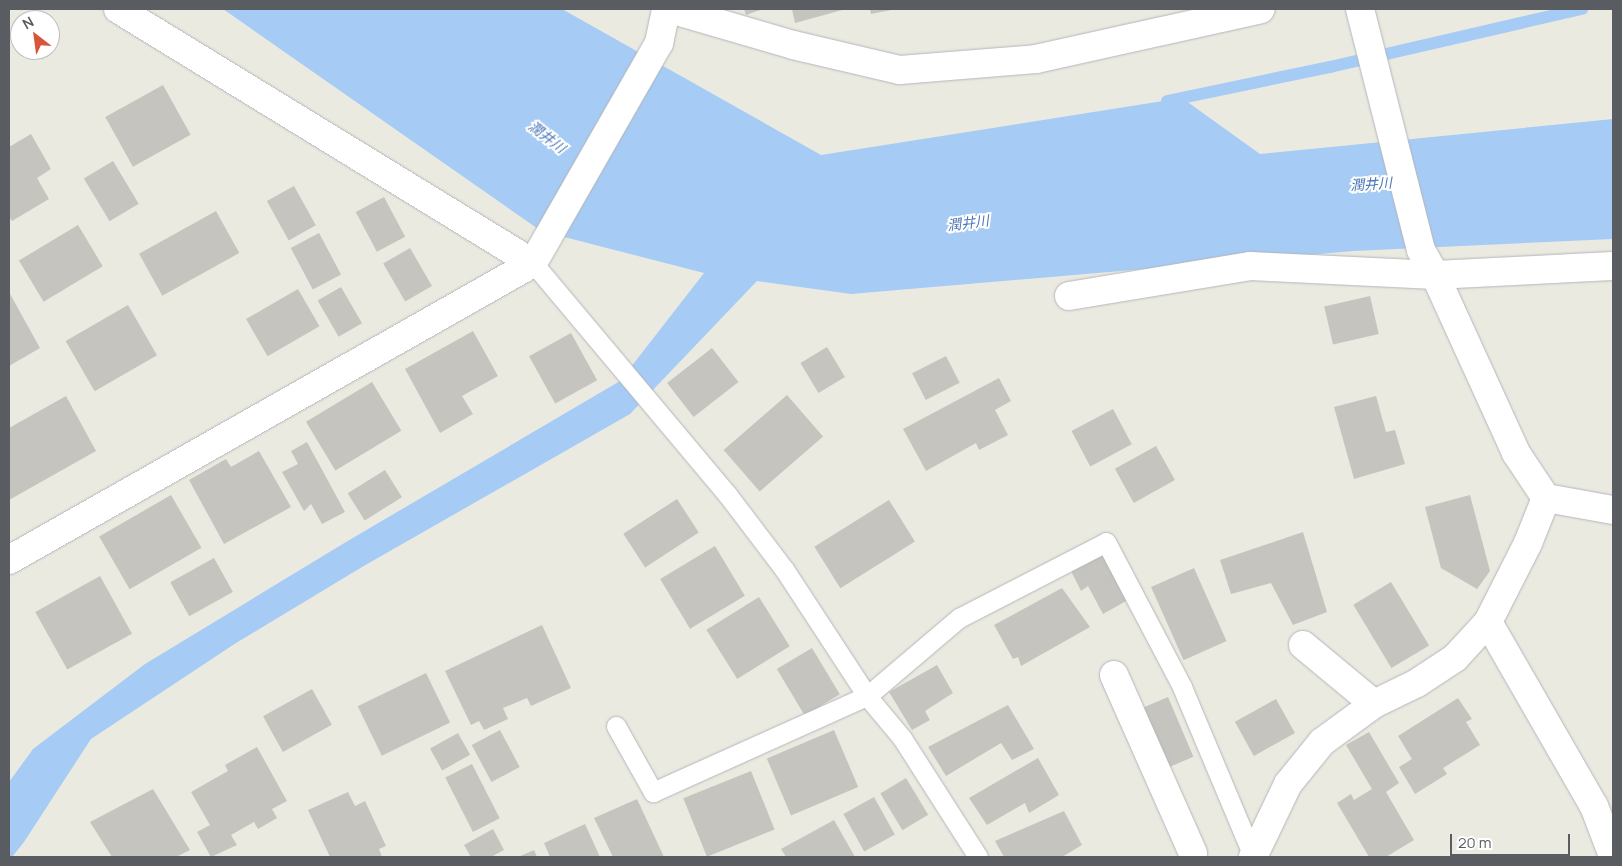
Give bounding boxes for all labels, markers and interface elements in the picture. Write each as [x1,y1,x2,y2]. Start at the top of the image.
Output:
north arrow [10,10,60,60]
text: N [19,12,37,33]
water label: 潤井川 [525,117,569,157]
water label: 潤井川 [1349,174,1393,194]
water label: 潤井川 [946,212,990,234]
scale bar [1452,824,1572,856]
text: 20 m [1458,832,1491,853]

